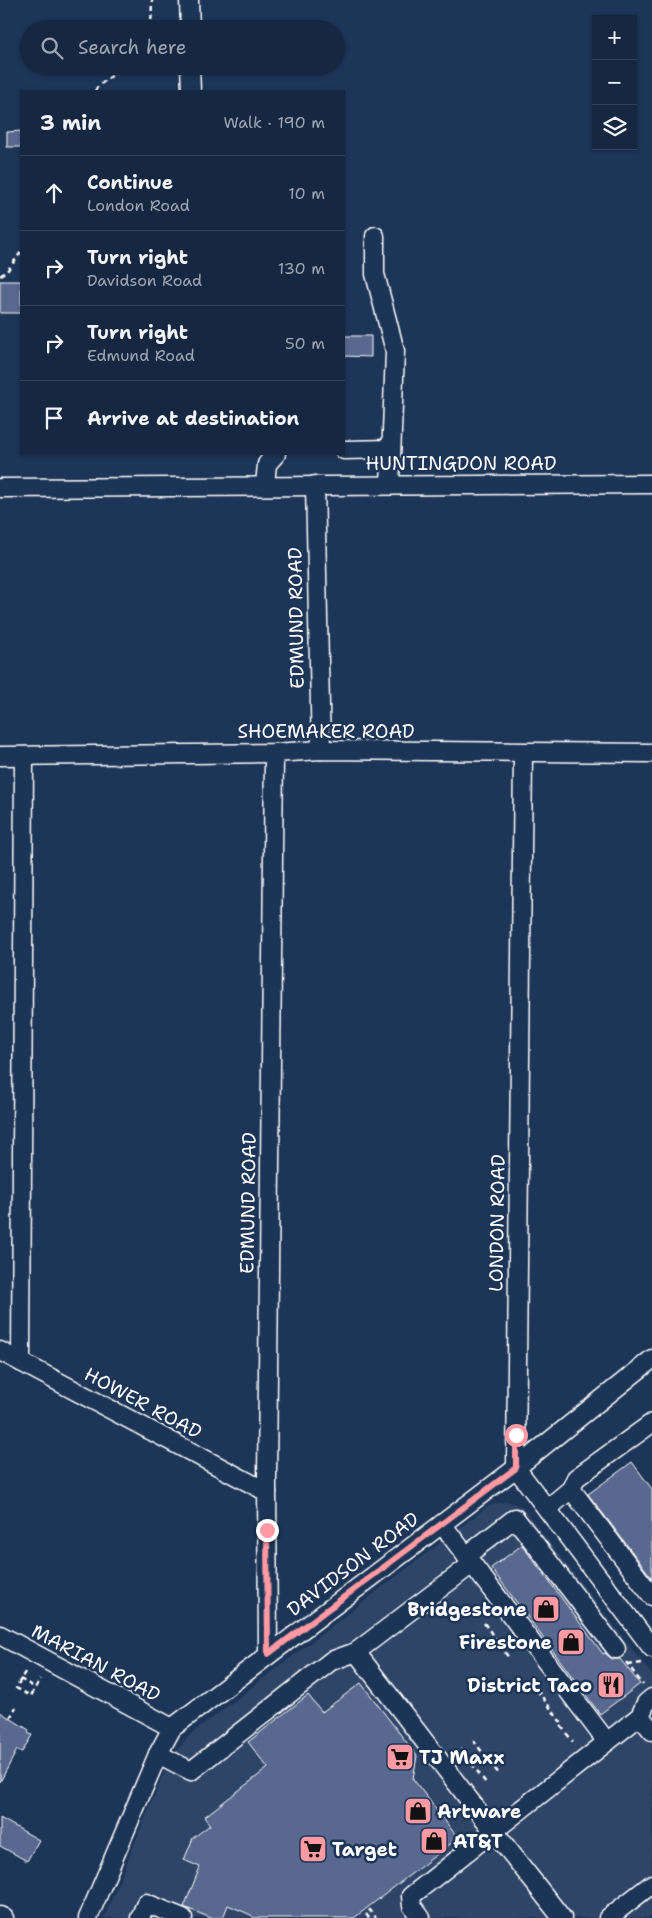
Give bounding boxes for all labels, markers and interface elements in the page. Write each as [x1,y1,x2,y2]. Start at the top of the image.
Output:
map controls [592,15,637,150]
button: + [592,15,637,60]
search box [20,20,345,75]
icon: search [38,34,66,62]
text: Search here [78,35,187,60]
button: − [592,60,637,105]
button: layers [592,105,637,150]
text: 3 min [40,109,101,137]
text: Walk · 190 m [223,112,325,133]
text: Continue [87,170,173,195]
icon: ahead [40,179,68,207]
text: 10 m [288,183,325,204]
text: London Road [87,195,190,216]
text: Turn right [87,245,188,270]
icon: right [40,254,68,282]
text: 130 m [278,258,325,279]
text: Davidson Road [87,270,202,291]
text: Turn right [87,320,188,345]
icon: right [40,329,68,357]
text: 50 m [285,333,325,354]
text: Edmund Road [87,345,195,366]
icon: arrive [40,404,68,432]
text: Arrive at destination [87,406,299,431]
street label: HUNTINGDON ROAD [365,451,557,476]
street label: EDMUND ROAD [282,547,310,689]
street label: SHOEMAKER ROAD [237,719,415,744]
street label: EDMUND ROAD [234,1132,262,1274]
street label: LONDON ROAD [483,1154,511,1292]
street label: HOWER ROAD [80,1362,206,1444]
route start [505,1424,528,1447]
street label: DAVIDSON ROAD [282,1506,424,1622]
route end [256,1519,279,1542]
shop icon: Bridgestone [531,1594,561,1624]
place label: Bridgestone [408,1597,527,1622]
street label: MARIAN ROAD [27,1618,165,1708]
shop icon: Firestone [556,1627,586,1657]
place label: Firestone [459,1630,552,1655]
restaurant icon: District Taco [596,1670,626,1700]
place label: District Taco [467,1673,592,1698]
supermarket icon: TJ Maxx [385,1742,415,1772]
place label: TJ Maxx [419,1745,504,1770]
shop icon: Artware [403,1796,433,1826]
place label: Artware [437,1799,522,1824]
shop icon: AT&T [419,1826,449,1856]
place label: AT&T [453,1829,503,1854]
supermarket icon: Target [298,1834,328,1864]
place label: Target [332,1837,397,1862]

